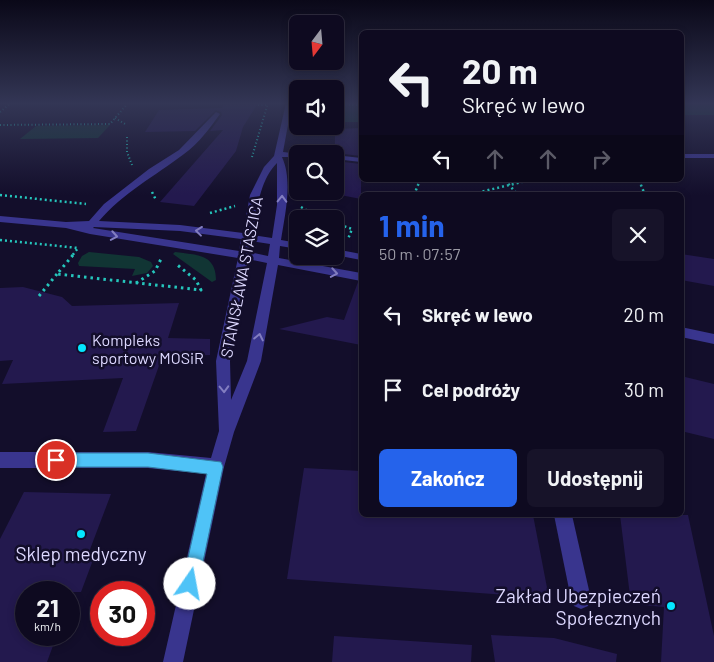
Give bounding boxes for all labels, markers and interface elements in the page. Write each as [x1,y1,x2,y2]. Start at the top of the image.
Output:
north arrow [289,15,344,70]
map controls [289,15,344,265]
text: 20 m [462,49,538,91]
icon: left [379,50,444,115]
button: sound [289,80,344,135]
text: Skręć w lewo [462,91,586,117]
button: search [289,145,344,200]
icon: left [428,145,456,173]
icon: ahead [481,145,509,173]
icon: ahead [534,145,562,173]
icon: right [587,145,615,173]
street label: STANISŁAWA STASZICA [216,194,266,359]
one-way arrow [277,195,287,202]
text: 1 min [379,207,445,243]
button: close [612,209,664,261]
button: layers [289,210,344,265]
one-way arrow [195,226,203,237]
one-way arrow [110,230,118,240]
text: 50 m · 07:57 [379,244,460,263]
one-way arrow [330,267,339,277]
icon: left [379,301,407,329]
text: Skręć w lewo [422,303,533,326]
text: 20 m [624,303,664,326]
place label: Kompleks sportowy MOSiR [92,330,204,367]
one-way arrow [253,333,264,342]
marker: Kompleks sportowy MOSiR [76,342,88,354]
icon: arrive [379,376,407,404]
text: Cel podróży [422,378,520,401]
text: 30 m [624,378,664,401]
one-way arrow [218,385,229,393]
pin [35,439,77,481]
icon: arrive [42,446,70,474]
button: Zakończ [379,449,517,507]
button: Udostępnij [527,449,664,507]
marker: Sklep medyczny [75,528,87,540]
place label: Sklep medyczny [15,542,147,565]
position arrow [163,557,215,609]
speed limit sign: 30 [90,581,155,646]
place label: Zakład Ubezpieczeń Społecznych [496,584,661,629]
text: 21 [36,592,59,622]
marker: Zakład Ubezpieczeń Społecznych [665,600,677,612]
text: km/h [34,619,61,633]

